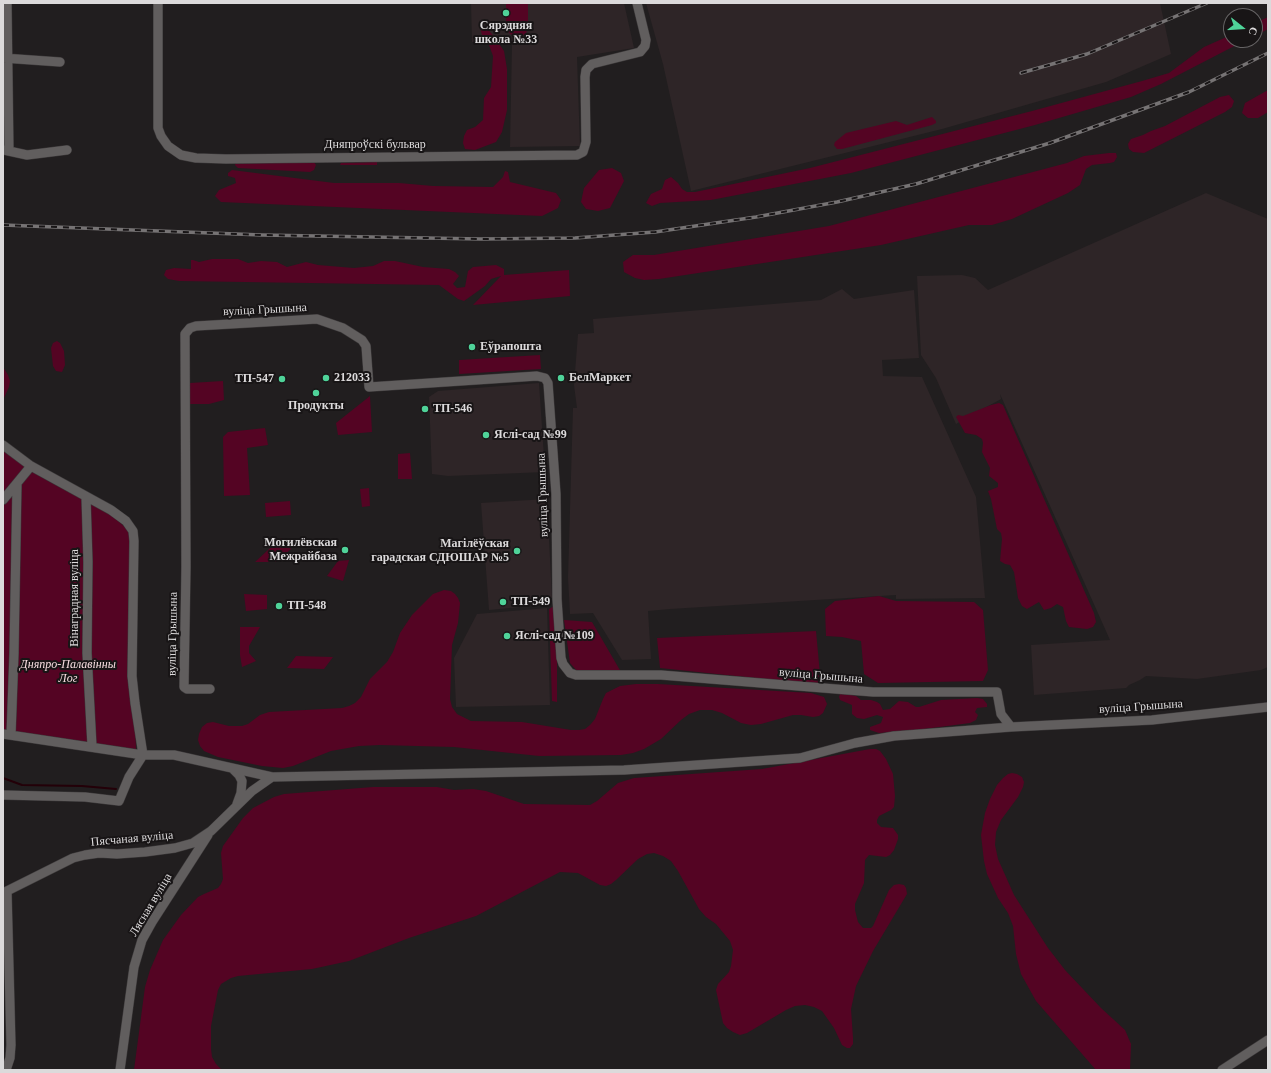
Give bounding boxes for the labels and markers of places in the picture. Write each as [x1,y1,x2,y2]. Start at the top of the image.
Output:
marker: Сярэдняя школа №33 [501,8,511,18]
place label: Сярэдняя школа №33 [475,19,537,47]
place label: Еўрапошта [480,340,542,354]
marker: Еўрапошта [467,342,477,352]
place label: 212033 [334,371,370,385]
place label: БелМаркет [569,371,631,385]
place label: ТП-547 [235,372,274,386]
marker: 212033 [321,373,331,383]
marker: БелМаркет [556,373,566,383]
marker: ТП-547 [277,374,287,384]
marker: Продукты [311,388,321,398]
place label: Продукты [288,399,344,413]
place label: ТП-546 [433,402,472,416]
marker: ТП-546 [420,404,430,414]
place label: Яслі-сад №99 [494,428,567,442]
marker: Яслі-сад №99 [481,430,491,440]
place label: Могилёвская Межрайбаза [264,536,337,564]
place label: Магілёўская гарадская СДЮШАР №5 [371,537,509,565]
marker: Могилёвская Межрайбаза [340,545,350,555]
marker: Магілёўская гарадская СДЮШАР №5 [512,546,522,556]
place label: ТП-549 [511,595,550,609]
marker: ТП-549 [498,597,508,607]
place label: ТП-548 [287,599,326,613]
marker: ТП-548 [274,601,284,611]
place label: Яслі-сад №109 [515,629,594,643]
marker: Яслі-сад №109 [502,631,512,641]

